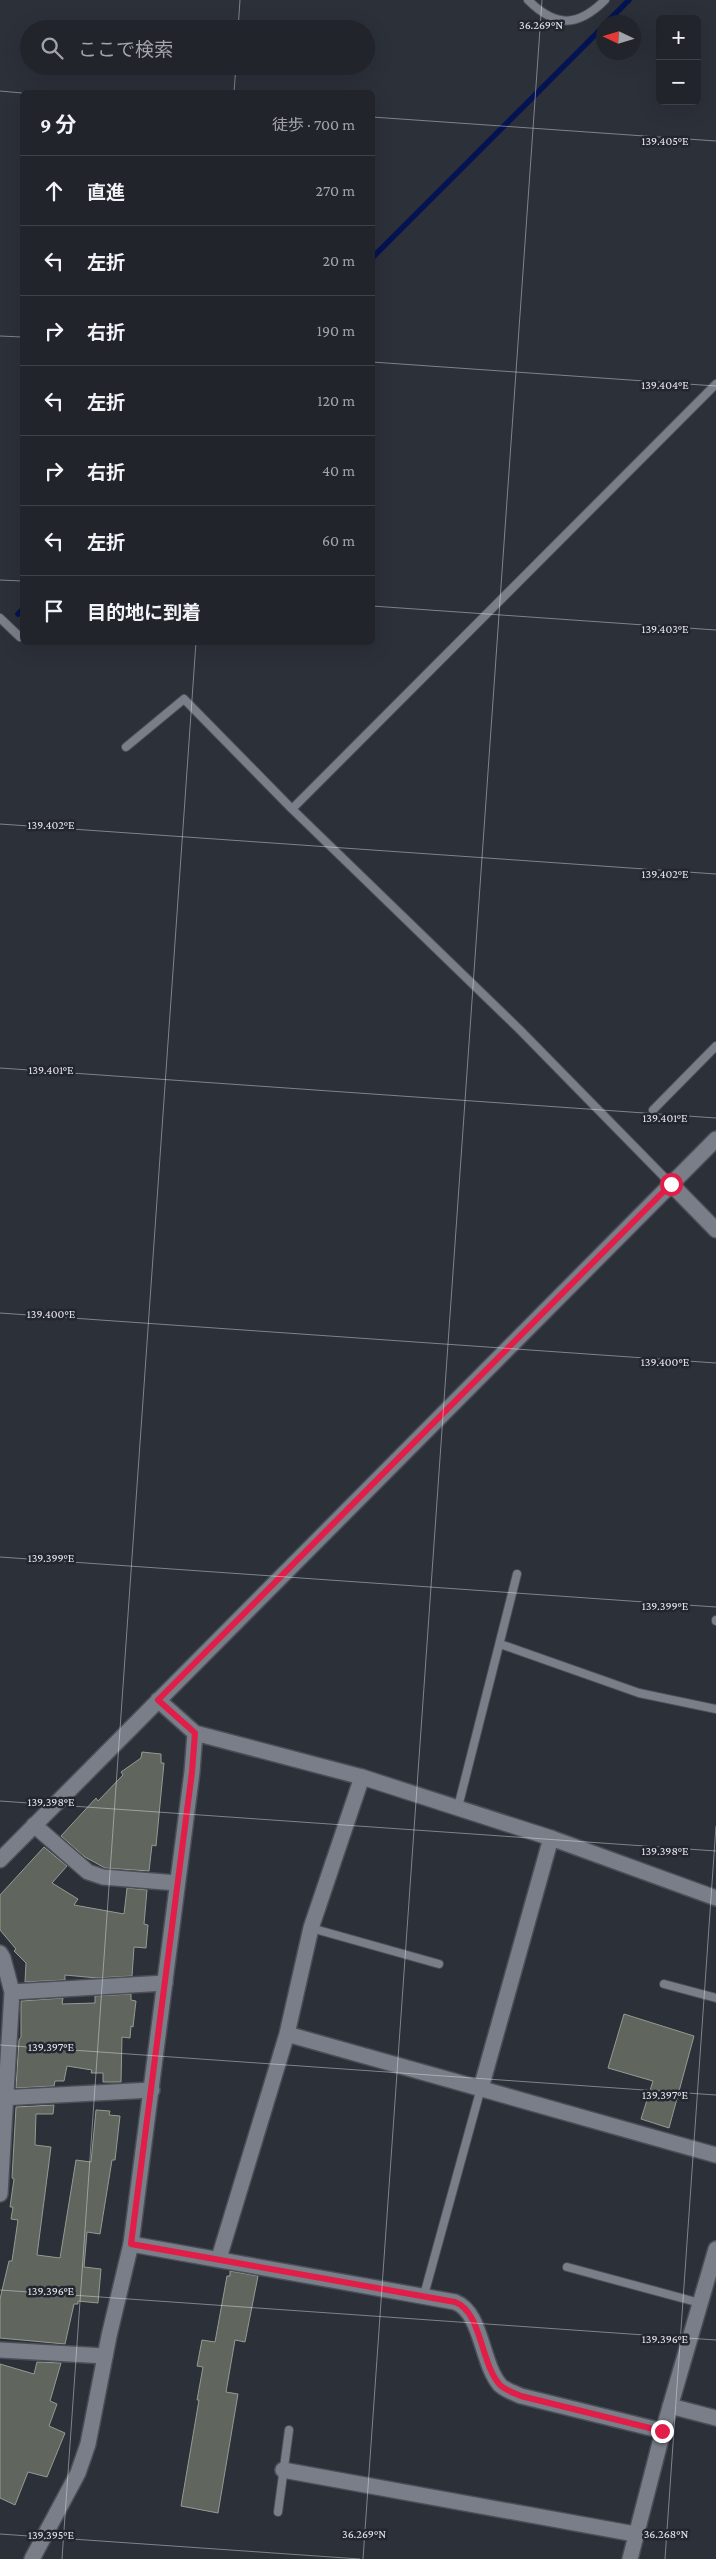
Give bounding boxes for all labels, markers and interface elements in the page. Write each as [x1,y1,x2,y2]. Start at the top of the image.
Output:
north arrow [596,15,641,60]
map controls [656,15,701,105]
button: + [656,15,701,60]
text: 36.269°N [519,18,563,32]
search box [20,20,375,75]
icon: search [38,34,66,62]
text: ここで検索 [78,39,173,60]
button: − [656,60,701,105]
text: 9 分 [40,113,77,137]
text: 徒歩 · 700 m [272,116,355,133]
text: 139.405°E [641,134,689,148]
icon: ahead [40,177,68,205]
text: 直進 [87,182,125,203]
text: 270 m [316,182,355,199]
icon: left [40,247,68,275]
text: 左折 [87,252,125,273]
text: 20 m [322,252,355,269]
icon: right [40,317,68,345]
text: 右折 [87,322,125,343]
text: 190 m [317,322,355,339]
text: 139.404°E [641,378,689,392]
icon: left [40,387,68,415]
text: 左折 [87,392,125,413]
text: 120 m [317,392,355,409]
icon: right [40,457,68,485]
text: 右折 [87,462,125,483]
text: 40 m [322,462,355,479]
icon: left [40,527,68,555]
text: 左折 [87,532,125,553]
text: 60 m [322,532,355,549]
icon: arrive [40,597,68,625]
text: 目的地に到着 [87,602,201,623]
text: 139.403°E [642,622,689,636]
text: 139.402°E [28,818,75,832]
text: 139.402°E [642,867,689,881]
text: 139.401°E [28,1063,74,1077]
text: 139.401°E [642,1111,688,1125]
route start [660,1173,683,1196]
text: 139.400°E [27,1307,76,1321]
text: 139.400°E [641,1355,690,1369]
text: 139.399°E [28,1551,75,1565]
text: 139.399°E [642,1599,689,1613]
text: 139.398°E [28,1795,75,1809]
text: 139.398°E [642,1844,689,1858]
text: 139.397°E [28,2040,74,2054]
text: 139.397°E [642,2088,688,2102]
text: 139.396°E [28,2284,75,2298]
text: 139.396°E [642,2332,689,2346]
route end [651,2420,674,2443]
text: 36.269°N [342,2527,386,2541]
text: 36.268°N [644,2527,688,2541]
text: 139.395°E [28,2528,75,2542]

